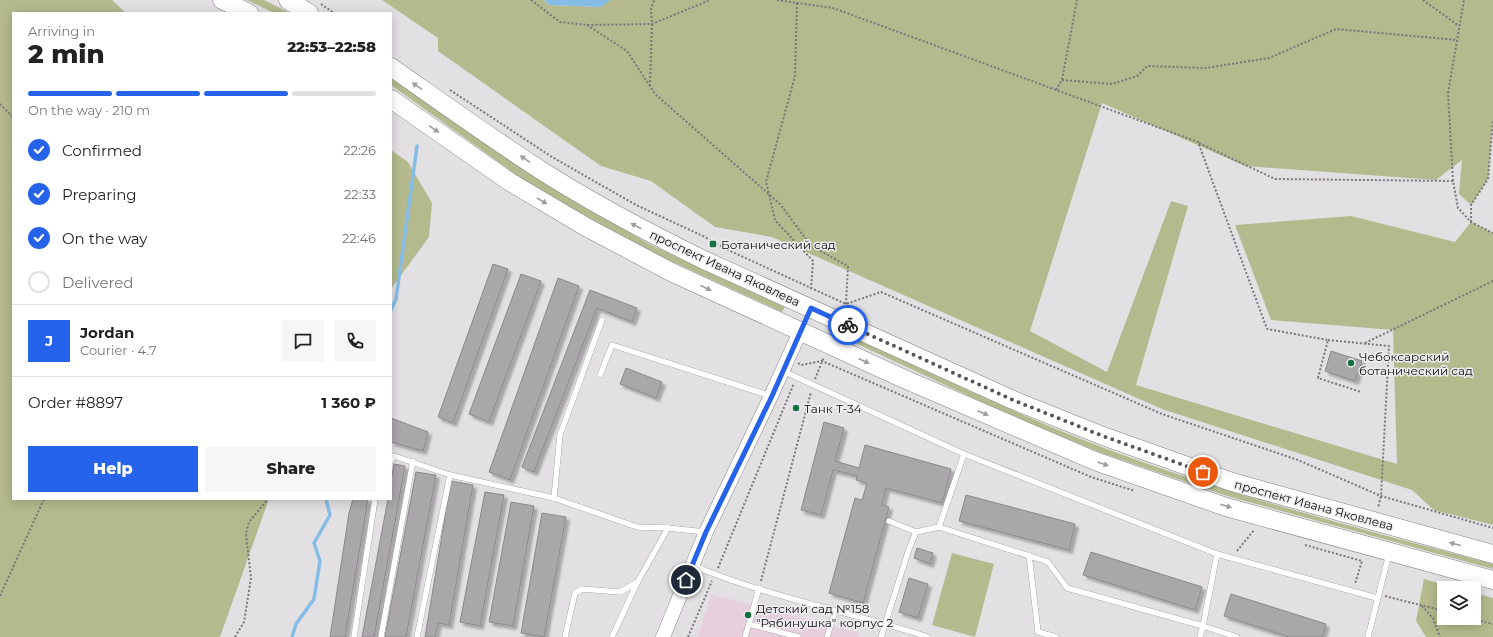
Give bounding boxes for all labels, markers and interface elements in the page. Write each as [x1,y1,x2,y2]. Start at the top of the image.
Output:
text: Arriving in [28,23,95,39]
text: 22:53–22:58 [287,37,376,56]
text: 2 min [28,38,105,70]
one-way arrow [412,82,423,89]
text: On the way · 210 m [28,102,150,118]
one-way arrow [429,125,440,133]
icon: check [28,139,50,161]
text: Confirmed [62,141,142,160]
text: 22:26 [343,142,376,158]
one-way arrow [519,155,530,163]
icon: check [28,183,50,205]
text: Preparing [62,185,137,204]
text: 22:33 [344,186,376,202]
one-way arrow [537,198,548,205]
one-way arrow [630,222,642,229]
icon: check [28,227,50,249]
street label: проспект Ивана Яковлева [647,227,803,309]
text: On the way [62,229,147,248]
text: 22:46 [342,230,376,246]
place label: Ботанический сад [721,237,836,252]
marker: Ботанический сад [708,239,718,249]
text: Delivered [62,273,134,292]
one-way arrow [700,285,712,291]
courier [828,305,868,345]
icon: bike [837,314,859,336]
button: chat [282,320,324,362]
button: phone [334,320,376,362]
text: Jordan [80,323,134,342]
text: J [45,331,53,350]
text: Courier · 4.7 [80,342,157,358]
place label: Чебоксарский ботанический сад [1359,349,1473,378]
one-way arrow [859,358,870,364]
marker: Чебоксарский ботанический сад [1346,358,1356,368]
text: Order #8897 [28,393,123,412]
text: 1 360 ₽ [321,393,376,412]
place label: Танк Т-34 [804,401,862,416]
marker: Танк Т-34 [791,403,801,413]
one-way arrow [978,410,989,416]
button: Help [28,446,198,492]
button: Share [206,446,376,492]
pin [1186,455,1220,489]
one-way arrow [1097,461,1109,467]
icon: bag [1192,461,1214,483]
street label: проспект Ивана Яковлева [1233,477,1395,533]
one-way arrow [1220,503,1232,509]
one-way arrow [1449,541,1461,547]
pin [669,563,703,597]
icon: home [675,569,697,591]
map controls [1437,581,1481,625]
button: layers [1437,581,1481,625]
place label: Детский сад №158 "Рябинушка" корпус 2 [756,601,894,630]
marker: Детский сад №158 "Рябинушка" корпус 2 [743,610,753,620]

